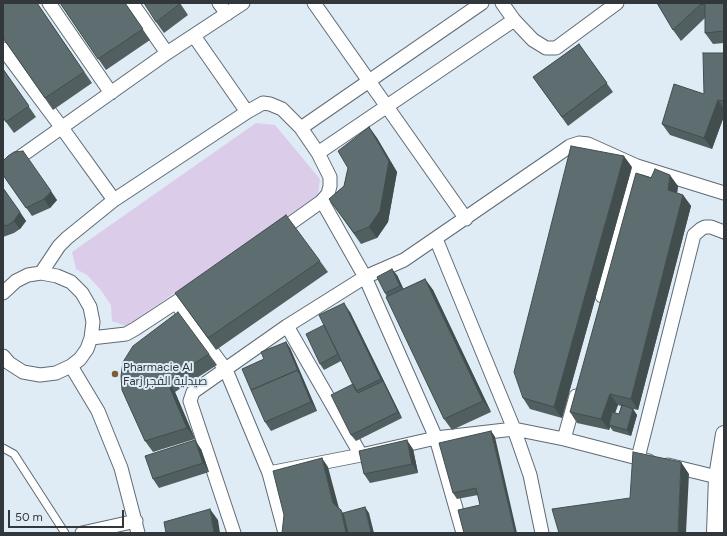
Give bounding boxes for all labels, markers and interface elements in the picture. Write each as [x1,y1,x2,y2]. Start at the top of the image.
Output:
place label: Pharmacie Al Farj صيدلية الفجر [123,360,207,388]
marker: Pharmacie Al Farj صيدلية الفجر [110,369,120,379]
scale bar [10,502,126,528]
text: 50 m [15,510,43,524]

